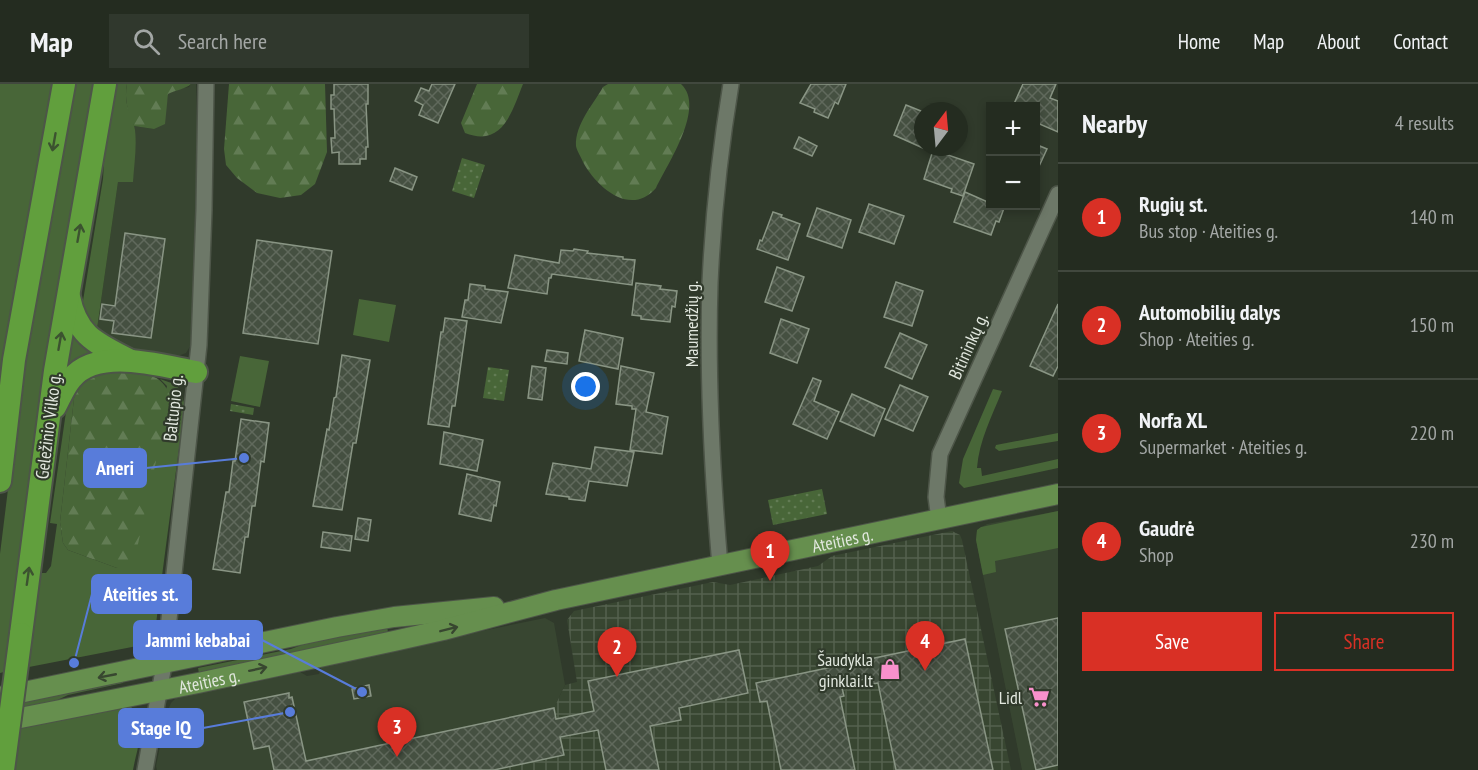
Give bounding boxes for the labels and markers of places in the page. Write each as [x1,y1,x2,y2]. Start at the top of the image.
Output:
callout: Aneri [84,449,146,487]
pin: 1 [750,532,790,581]
callout: Ateities st. [92,575,191,613]
callout: Jammi kebabai [134,621,262,659]
pin: 4 [906,622,944,671]
pin: 2 [598,628,636,677]
place label: Šaudykla ginklai.lt [817,648,873,692]
shop icon: Šaudykla ginklai.lt [878,657,902,681]
supermarket icon: Lidl [1027,685,1051,709]
place label: Lidl [999,686,1023,709]
pin: 3 [378,708,416,757]
callout: Stage IQ [119,709,203,747]

